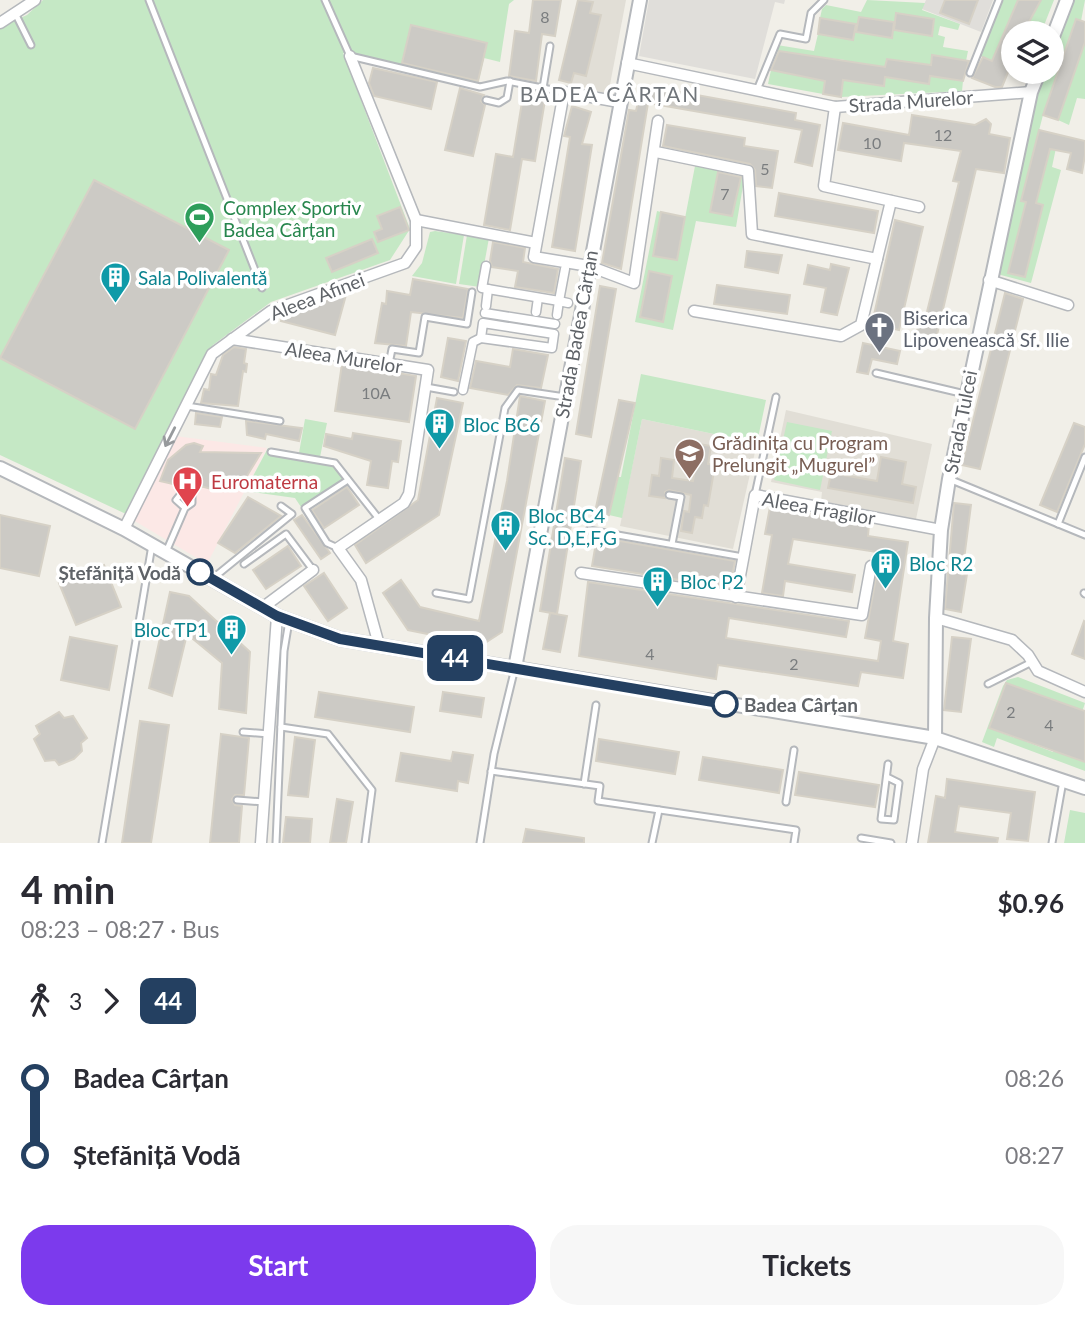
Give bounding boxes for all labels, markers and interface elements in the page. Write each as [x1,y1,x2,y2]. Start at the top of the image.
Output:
house number: 8 [540,7,550,26]
map controls [1001,21,1064,84]
button: layers [1001,21,1064,84]
district label: BADEA CÂRȚAN [520,81,700,106]
street label: Strada Murelor [848,85,974,117]
house number: 12 [934,125,952,144]
house number: 10 [863,133,881,152]
house number: 5 [760,159,770,178]
house number: 7 [720,184,730,203]
place label: Complex Sportiv Badea Cârțan [223,196,361,241]
sports icon: Complex Sportiv Badea Cârțan [183,201,217,245]
street label: Strada Badea Cârțan [550,248,602,420]
building icon: Sala Polivalentă [98,260,132,304]
place label: Sala Polivalentă [138,266,267,289]
street label: Aleea Afinei [266,267,368,325]
place label: Biserica Lipovenească Sf. Ilie [903,306,1069,351]
church icon: Biserica Lipovenească Sf. Ilie [863,311,897,355]
street label: Aleea Murelor [284,336,404,378]
street label: Strada Tulcei [939,368,981,476]
house number: 10A [361,383,391,402]
building icon: Bloc BC6 [423,407,457,451]
place label: Bloc BC6 [463,413,540,436]
one-way arrow [163,426,177,447]
place label: Grădinița cu Program Prelungit „Mugurel” [712,431,888,476]
school or university icon: Grădinița cu Program Prelungit „Mugurel” [672,436,706,480]
hospital icon: Euromaterna [171,464,205,508]
place label: Euromaterna [211,470,318,493]
street label: Aleea Fragilor [761,487,877,529]
place label: Bloc BC4 Sc. D,E,F,G [528,504,617,549]
building icon: Bloc BC4 Sc. D,E,F,G [488,509,522,553]
building icon: Bloc R2 [869,546,903,590]
place label: Bloc R2 [909,552,973,575]
marker: Ștefăniță Vodă [187,559,213,585]
place label: Ștefăniță Vodă [58,561,181,584]
building icon: Bloc P2 [640,564,674,608]
place label: Bloc P2 [680,570,744,593]
building icon: Bloc TP1 [214,612,248,656]
place label: Bloc TP1 [134,618,208,641]
line badge: 44 [424,635,486,681]
text: 44 [441,643,469,672]
house number: 4 [645,644,655,663]
house number: 2 [789,654,799,673]
marker: Badea Cârțan [712,691,738,717]
place label: Badea Cârțan [744,693,858,716]
house number: 2 [1006,702,1016,721]
house number: 4 [1044,715,1054,734]
text: 4 min [21,866,115,912]
text: $0.96 [998,887,1064,919]
text: 08:23 – 08:27 · Bus [21,915,220,943]
icon: walk [21,982,59,1020]
icon: forward [92,982,130,1020]
text: 44 [154,986,182,1015]
text: 3 [69,987,82,1015]
text: Badea Cârțan [73,1062,229,1094]
text: 08:26 [1005,1064,1064,1092]
text: Ștefăniță Vodă [73,1139,241,1171]
text: 08:27 [1005,1141,1064,1169]
button: Start [21,1225,536,1305]
button: Tickets [550,1225,1064,1305]

